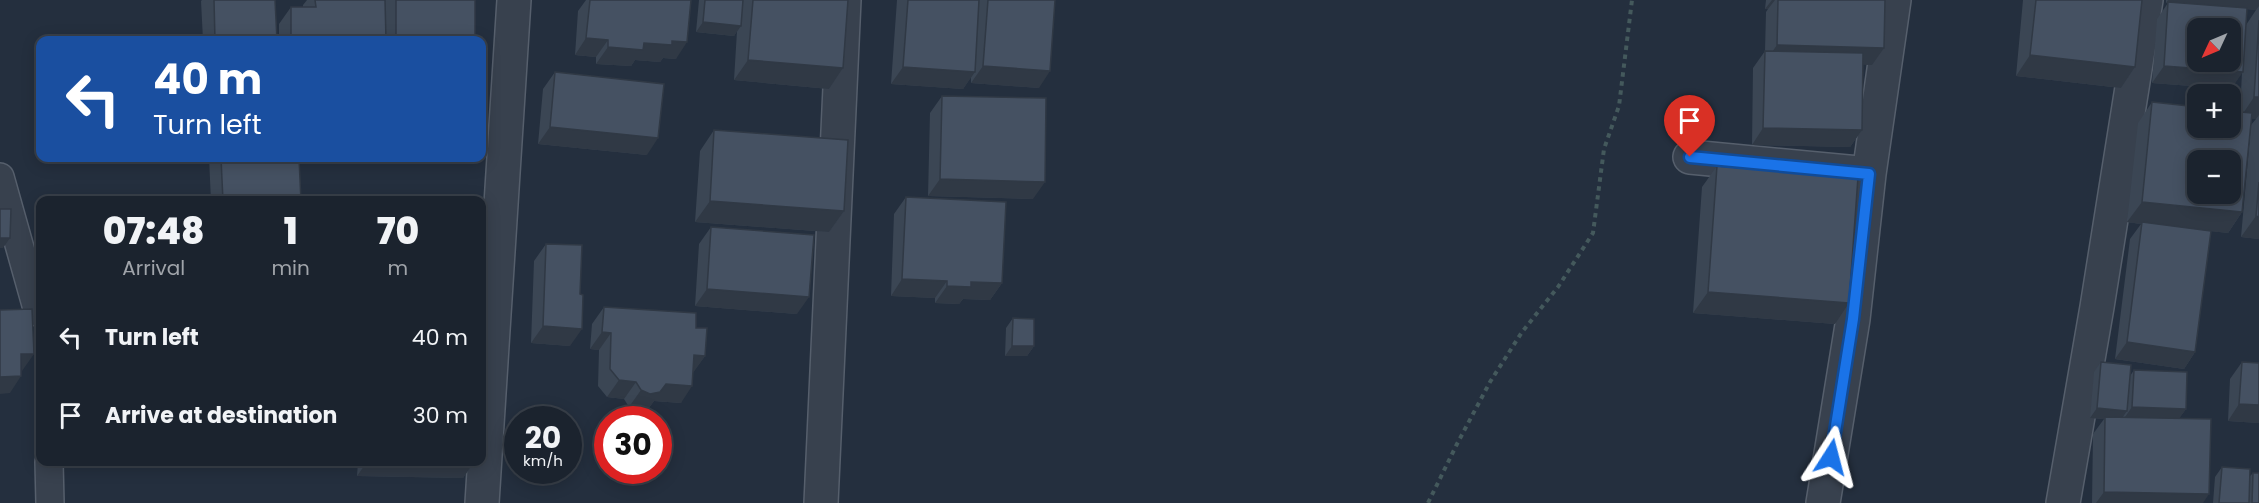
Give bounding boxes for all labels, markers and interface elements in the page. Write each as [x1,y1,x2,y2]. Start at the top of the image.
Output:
north arrow [2187,18,2241,72]
map controls [2187,18,2241,204]
text: 40 m [153,50,262,109]
icon: left [54,60,132,138]
button: + [2187,84,2241,138]
pin [1664,95,1715,157]
icon: arrive [1673,104,1706,137]
text: Turn left [153,106,262,143]
button: − [2187,150,2241,204]
text: 07:48 [103,206,205,257]
text: 1 [284,206,298,257]
text: 70 [377,206,419,257]
text: Arrival [122,254,185,282]
text: min [271,254,310,282]
text: m [388,254,408,282]
icon: left [54,321,87,354]
text: Turn left [105,322,199,353]
text: 40 m [412,322,468,353]
icon: arrive [54,399,87,432]
text: Arrive at destination [105,400,337,431]
text: 30 m [413,400,468,431]
speed limit sign: 30 [594,406,672,484]
text: 20 [525,416,561,459]
position arrow [1799,425,1863,489]
text: km/h [523,450,563,471]

